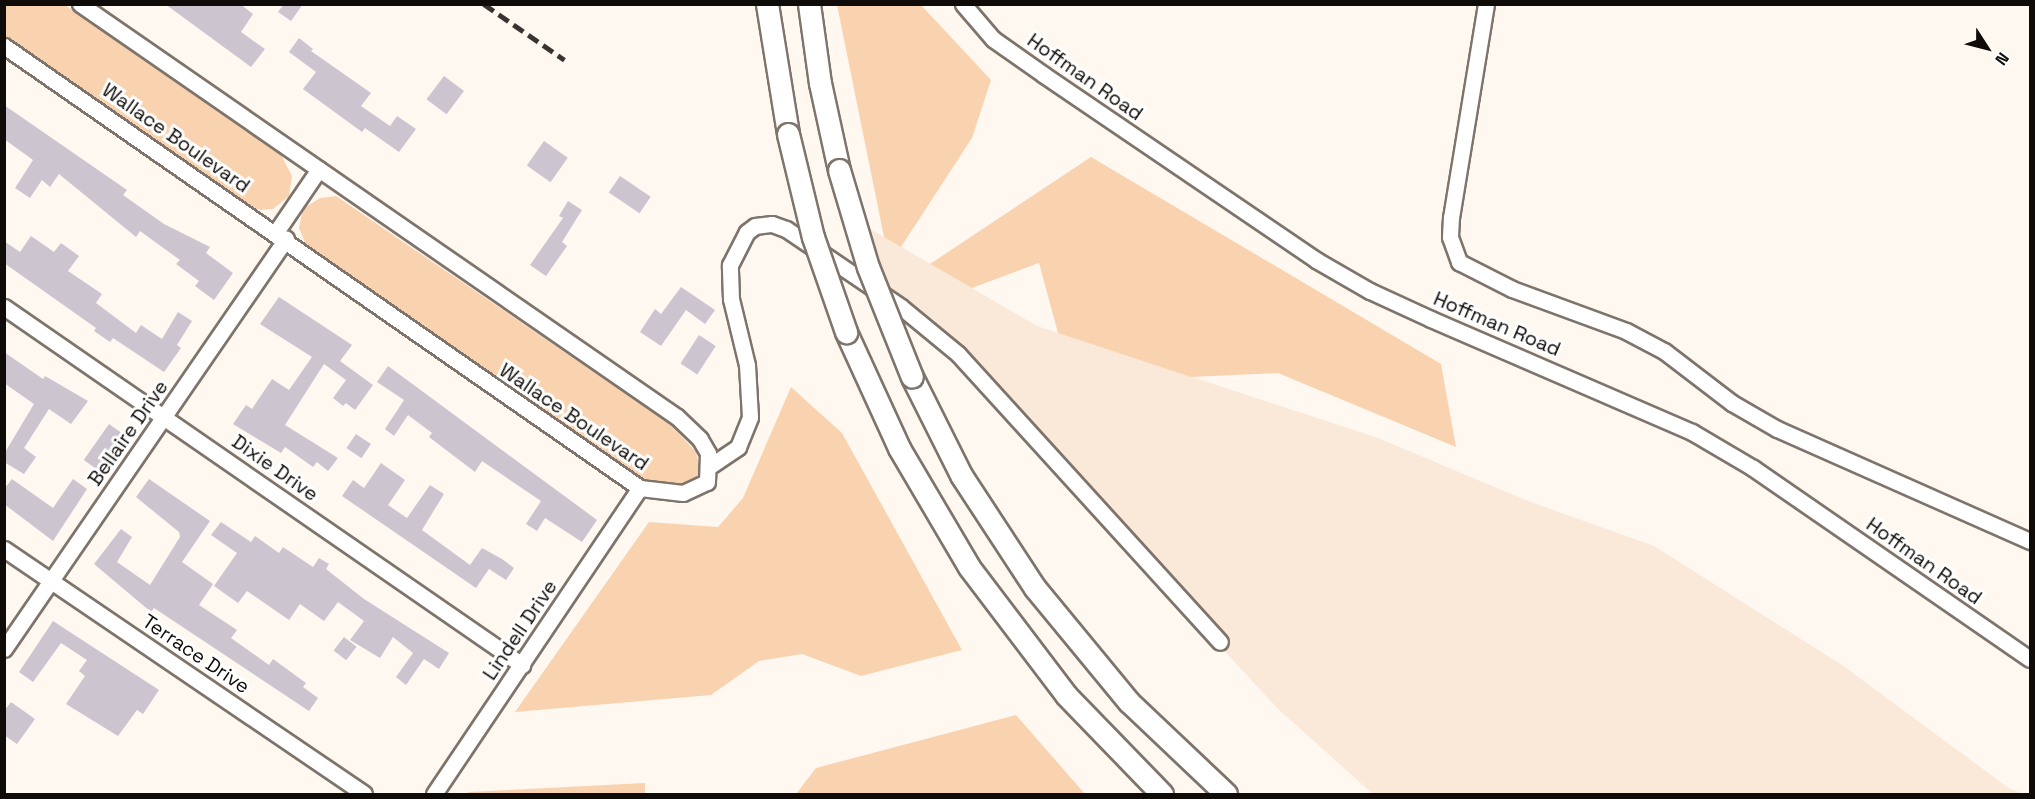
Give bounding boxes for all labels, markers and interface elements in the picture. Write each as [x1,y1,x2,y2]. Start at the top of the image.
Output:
north arrow [1957,18,2017,78]
street label: Hoffman Road [1023,28,1147,126]
text: N [1990,48,2014,69]
street label: Wallace Boulevard [97,78,255,198]
street label: Hoffman Road [1430,286,1564,362]
street label: Wallace Boulevard [495,358,653,476]
street label: Bellaire Drive [83,376,173,490]
street label: Dixie Drive [227,430,323,506]
street label: Hoffman Road [1862,512,1986,610]
street label: Lindell Drive [478,575,562,685]
street label: Terrace Drive [138,609,254,699]

